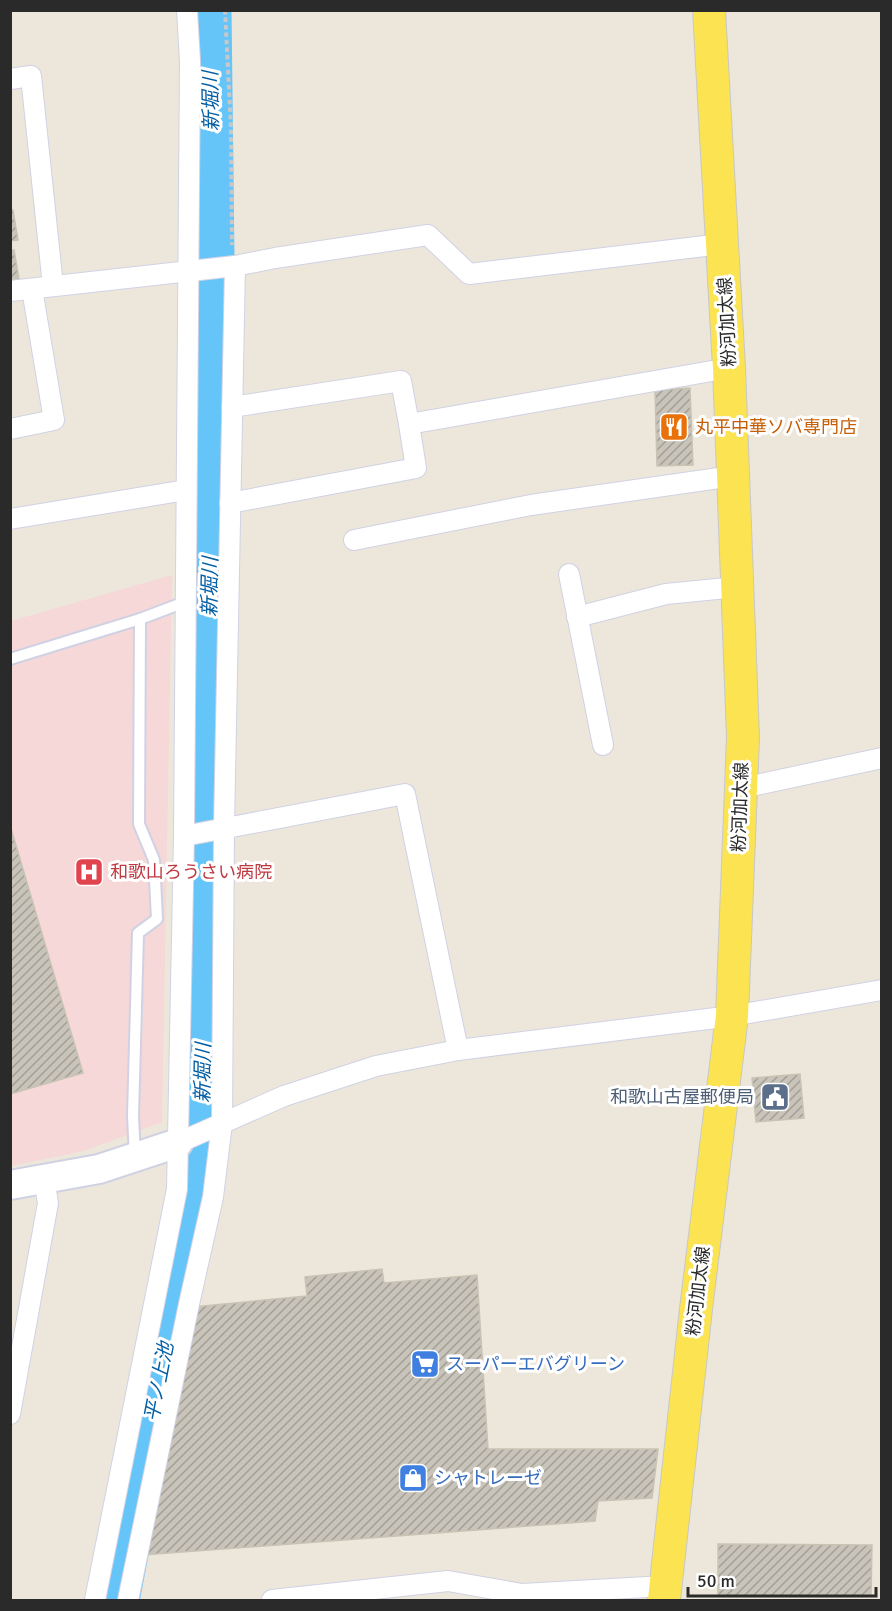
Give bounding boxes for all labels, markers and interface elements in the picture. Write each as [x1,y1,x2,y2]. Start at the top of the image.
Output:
water label: 新堀川 [198,69,224,131]
street label: 粉河加太線 [714,276,740,368]
restaurant icon: 丸平中華ソバ専門店 [658,411,690,443]
place label: 丸平中華ソバ専門店 [695,416,857,438]
water label: 新堀川 [197,555,223,617]
street label: 粉河加太線 [727,762,753,852]
hospital icon: 和歌山ろうさい病院 [73,856,105,888]
place label: 和歌山ろうさい病院 [110,861,272,883]
water label: 新堀川 [190,1041,216,1103]
public building icon: 和歌山古屋郵便局 [759,1081,791,1113]
place label: 和歌山古屋郵便局 [610,1086,754,1108]
street label: 粉河加太線 [682,1245,714,1337]
water label: 平ノ上池 [139,1338,179,1424]
supermarket icon: スーパーエバグリーン [409,1348,441,1380]
place label: スーパーエバグリーン [446,1353,625,1375]
shop icon: シャトレーゼ [397,1462,429,1494]
place label: シャトレーゼ [434,1467,542,1489]
scale bar [688,1560,876,1598]
text: 50 m [697,1570,735,1592]

